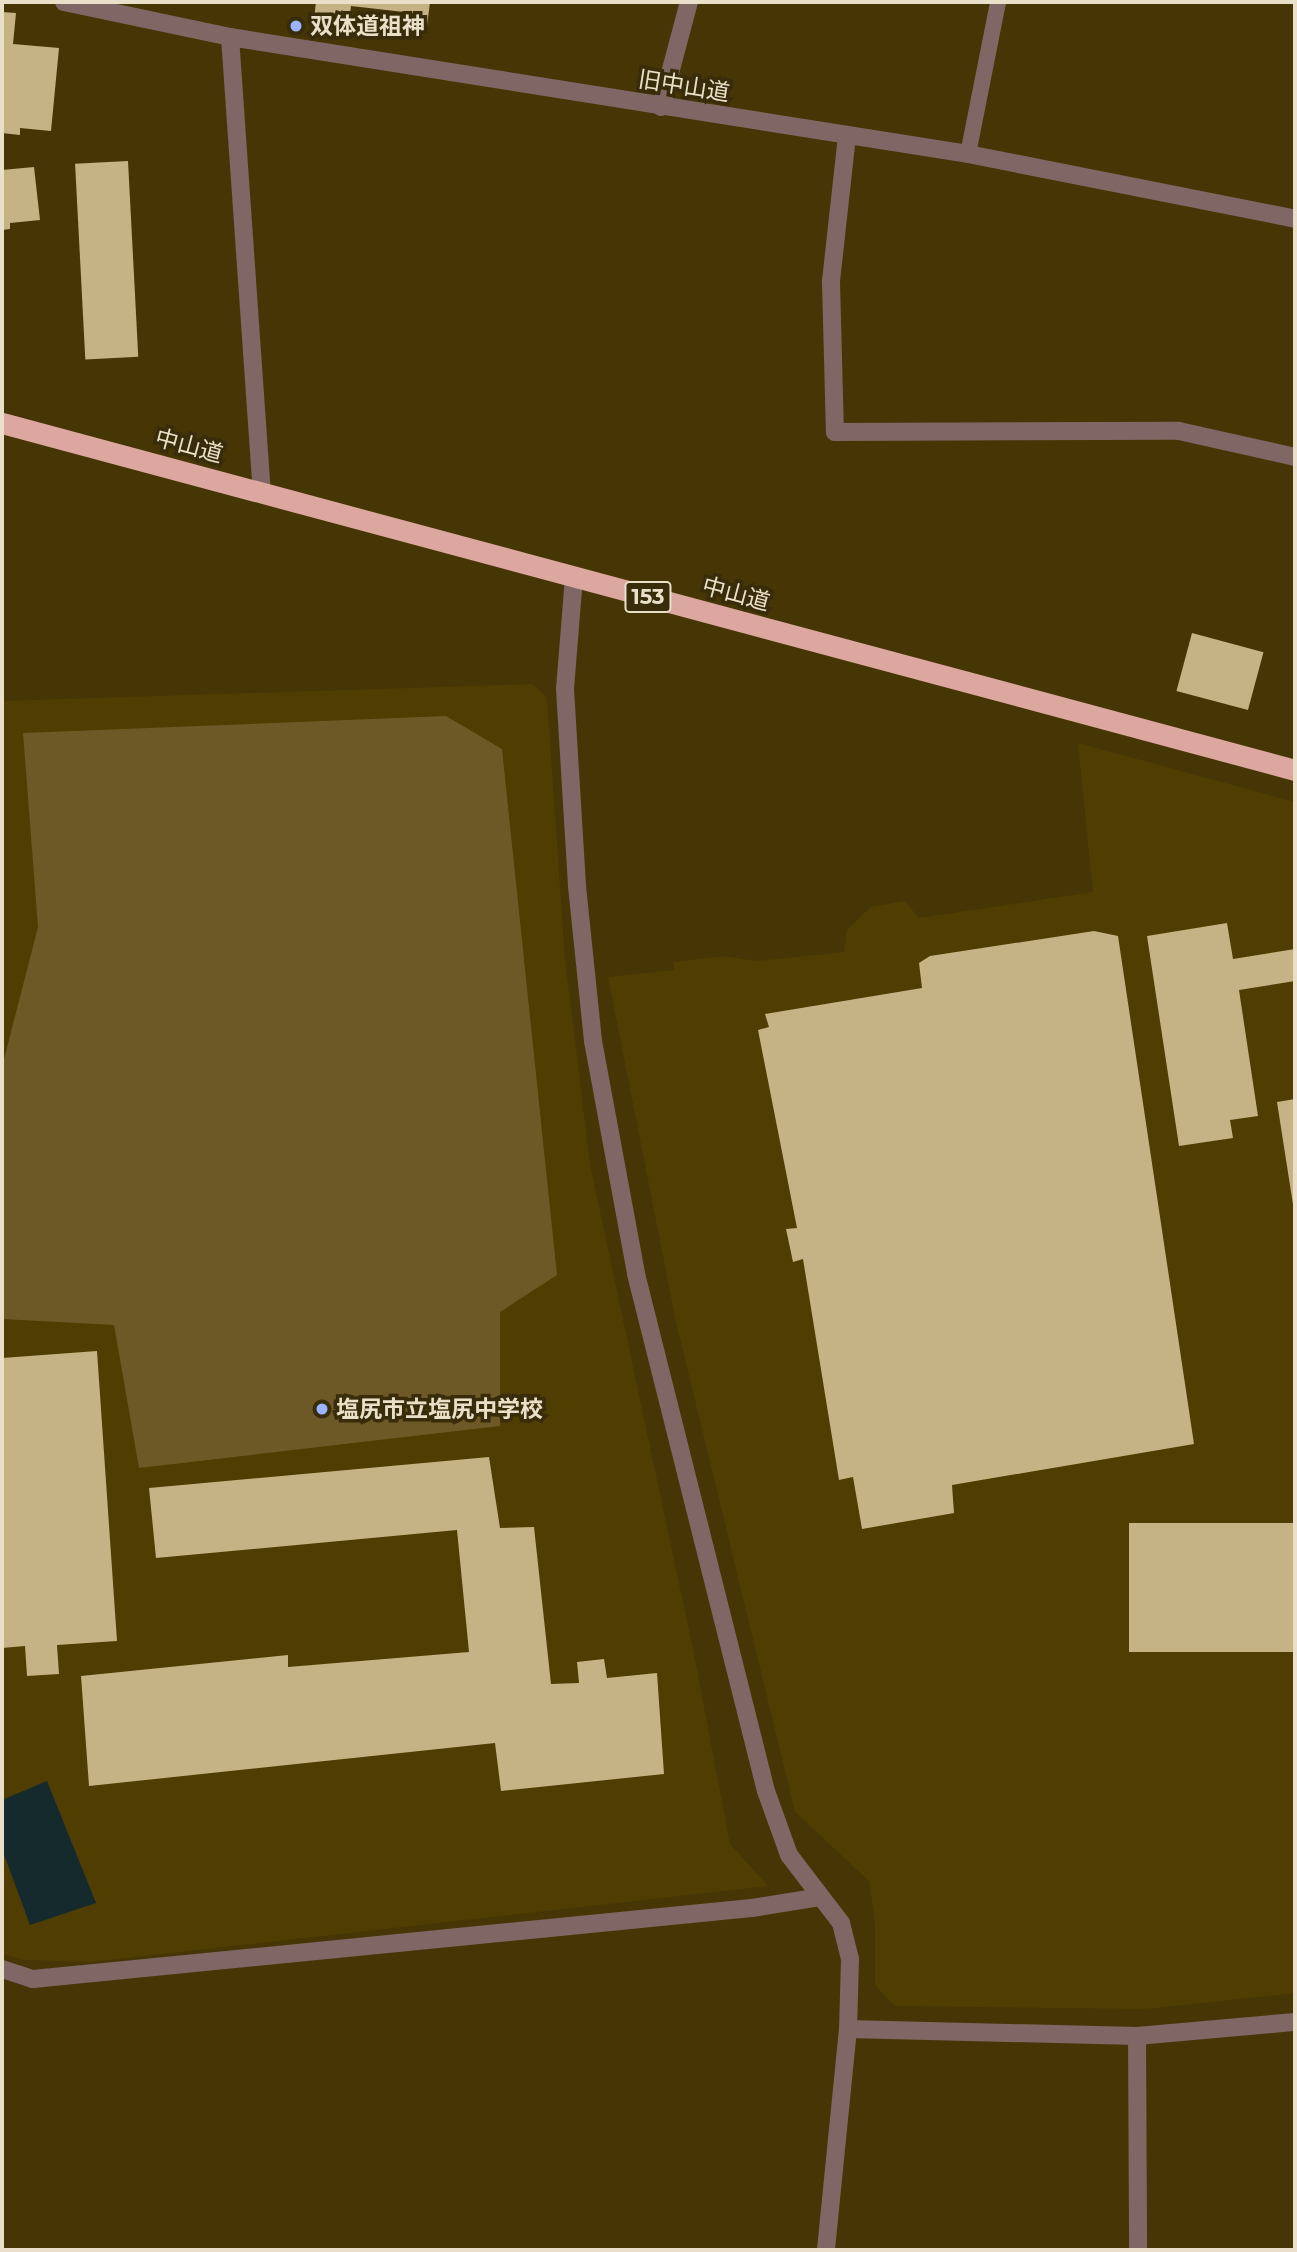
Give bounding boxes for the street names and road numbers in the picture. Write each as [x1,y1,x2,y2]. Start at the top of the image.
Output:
street label: 旧中山道 [636,65,732,107]
street label: 中山道 [152,424,226,468]
street label: 中山道 [699,572,773,616]
road number: 153 [624,580,672,614]

